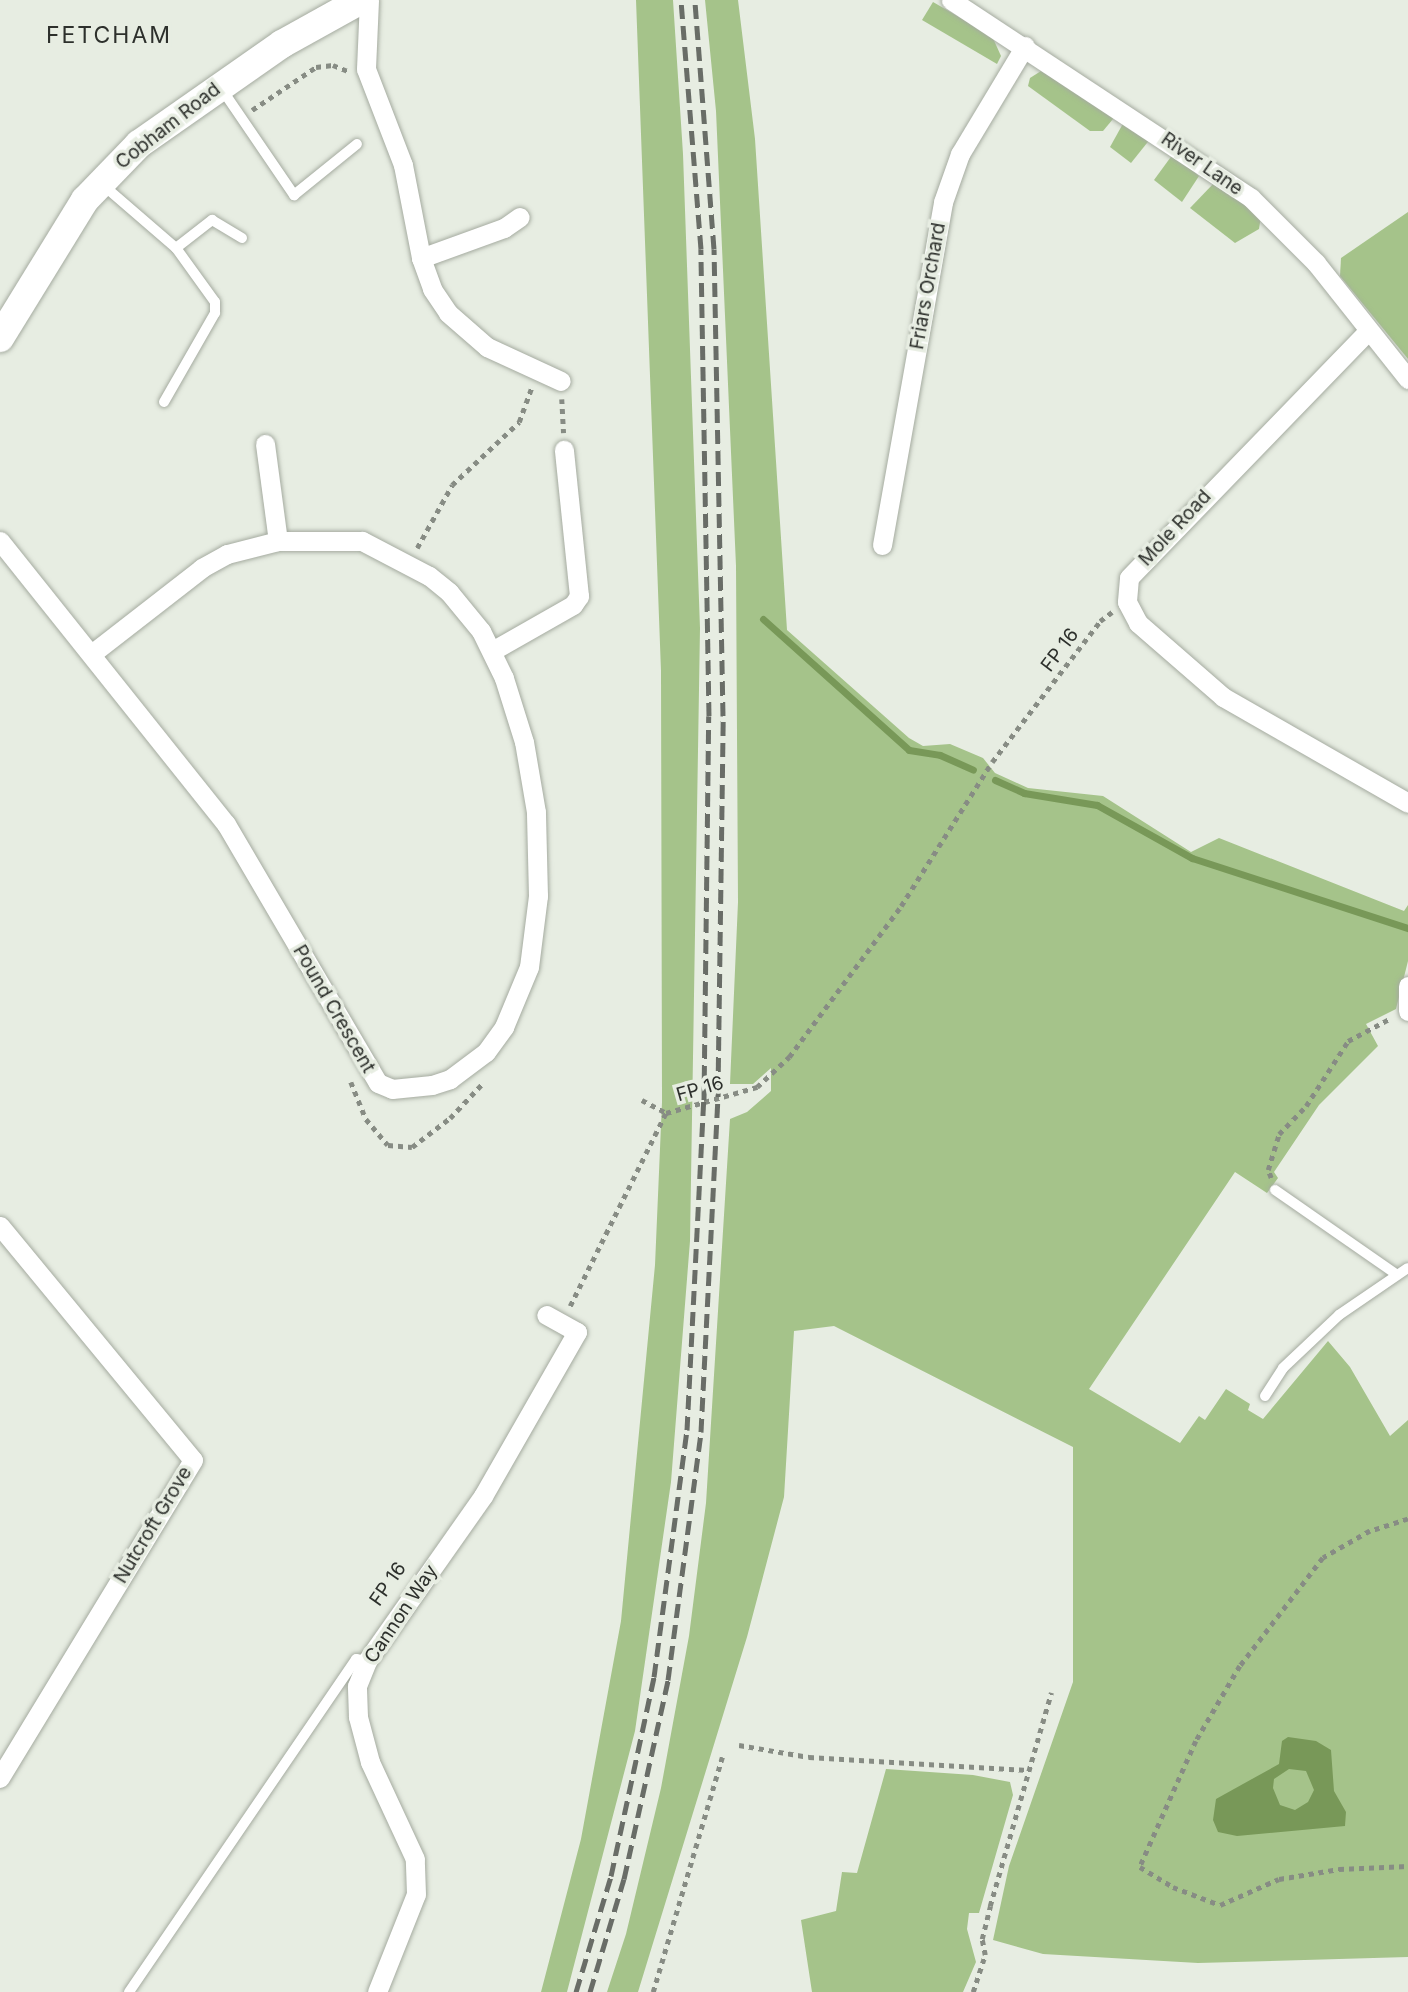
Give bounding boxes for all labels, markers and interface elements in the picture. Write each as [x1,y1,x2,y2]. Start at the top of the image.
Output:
district label: FETCHAM [47,21,171,49]
street label: Cobham Road [111,78,225,174]
street label: River Lane [1157,128,1247,200]
street label: Friars Orchard [906,221,950,351]
street label: Mole Road [1134,485,1216,571]
street label: FP 16 [1036,624,1084,676]
street label: Pound Crescent [288,941,380,1077]
street label: FP 16 [674,1071,726,1107]
street label: Nutcroft Grove [109,1463,197,1587]
street label: FP 16 [365,1558,411,1610]
street label: Cannon Way [360,1560,442,1668]

